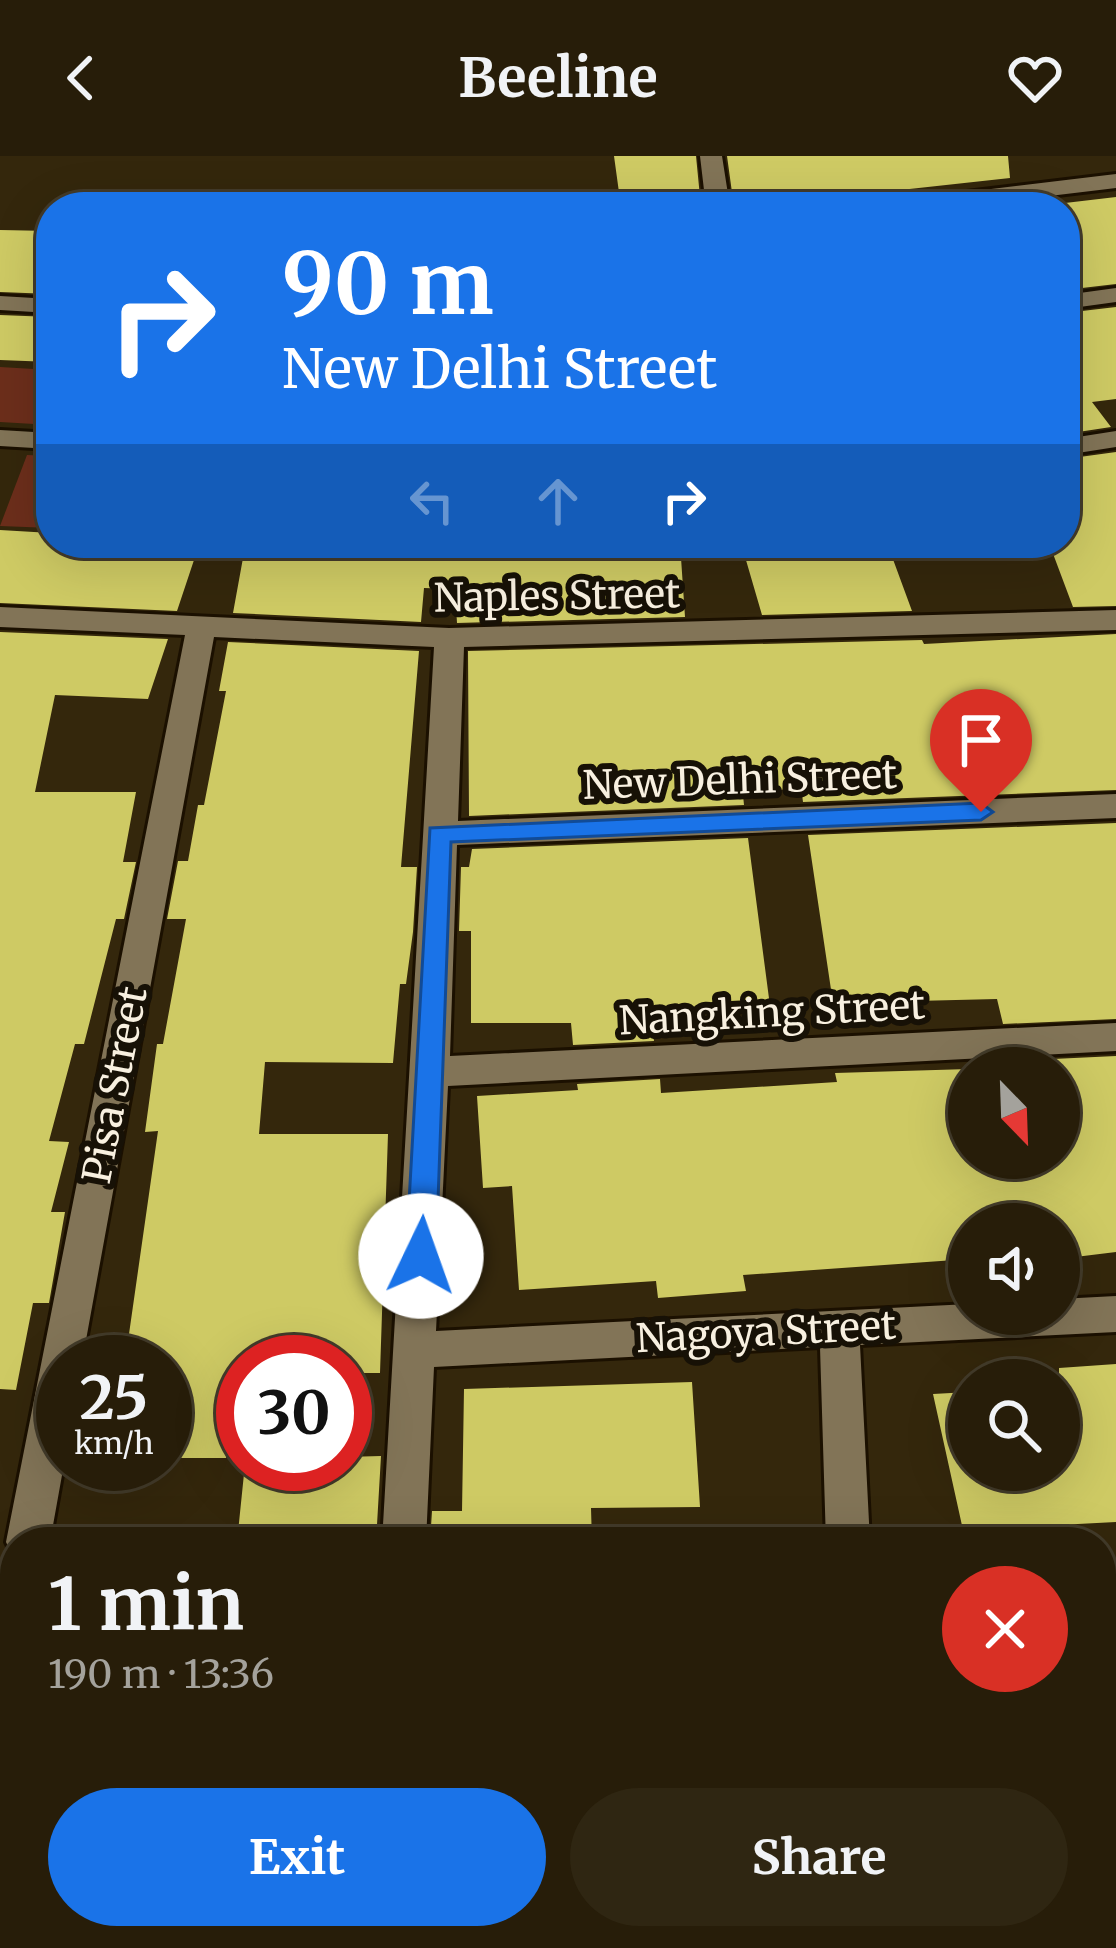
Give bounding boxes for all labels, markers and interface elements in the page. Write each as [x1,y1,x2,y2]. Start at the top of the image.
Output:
text: Beeline [458,44,658,112]
icon: back [48,45,114,111]
icon: heart [1002,45,1068,111]
text: 90 m [282,231,494,337]
icon: right [84,240,240,396]
text: New Delhi Street [282,335,717,403]
icon: left [399,468,465,534]
icon: ahead [525,468,591,534]
icon: right [651,468,717,534]
street label: Naples Street [433,569,681,623]
pin [930,689,1032,812]
icon: arrive [948,707,1014,773]
street label: New Delhi Street [582,750,898,810]
street label: Nangking Street [618,981,926,1045]
street label: Pisa Street [72,983,158,1187]
north arrow [948,1047,1080,1179]
map controls [948,1047,1080,1491]
position arrow [358,1193,484,1319]
button: sound [948,1203,1080,1335]
street label: Nagoya Street [635,1301,897,1363]
speed limit sign: 30 [216,1335,372,1491]
button: search [948,1359,1080,1491]
text: 25 [80,1360,148,1435]
text: km/h [74,1424,154,1462]
text: 1 min [48,1559,244,1650]
button: close [942,1566,1068,1692]
text: 190 m · 13:36 [48,1650,274,1699]
button: Exit [48,1788,546,1926]
button: Share [570,1788,1068,1926]

